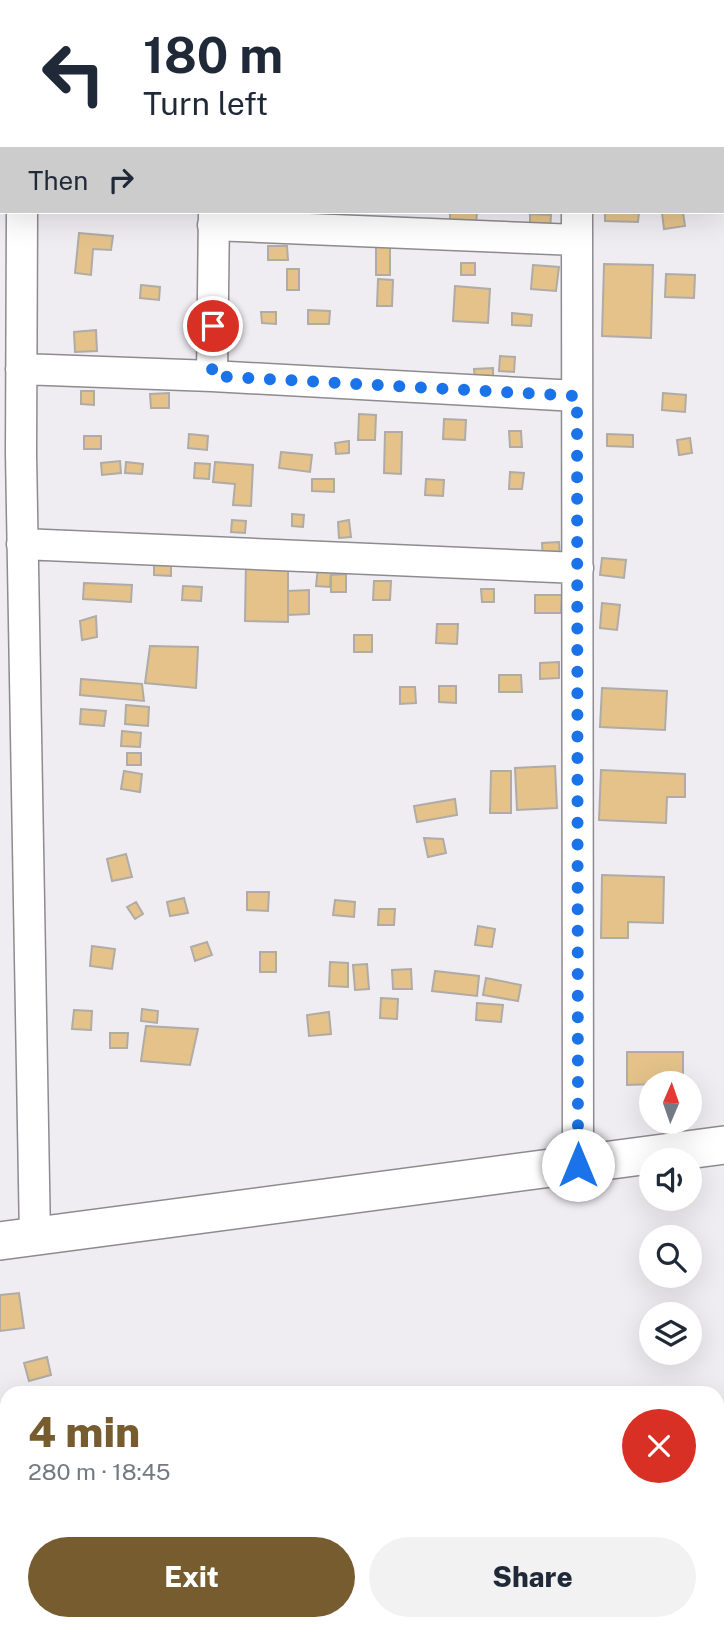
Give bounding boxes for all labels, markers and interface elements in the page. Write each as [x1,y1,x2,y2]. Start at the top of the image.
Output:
text: 180 m [143,26,283,84]
icon: left [28,28,119,119]
text: Turn left [143,85,268,122]
icon: right [102,161,140,199]
text: Then [28,165,88,196]
pin [183,296,243,356]
icon: arrive [194,307,232,345]
north arrow [639,1071,702,1134]
map controls [639,1071,702,1365]
position arrow [541,1128,615,1202]
button: sound [639,1148,702,1211]
button: search [639,1225,702,1288]
button: layers [639,1302,702,1365]
text: 4 min [28,1407,140,1456]
button: close [622,1409,696,1483]
text: 280 m · 18:45 [28,1458,171,1485]
button: Exit [28,1537,355,1617]
button: Share [369,1537,696,1617]

